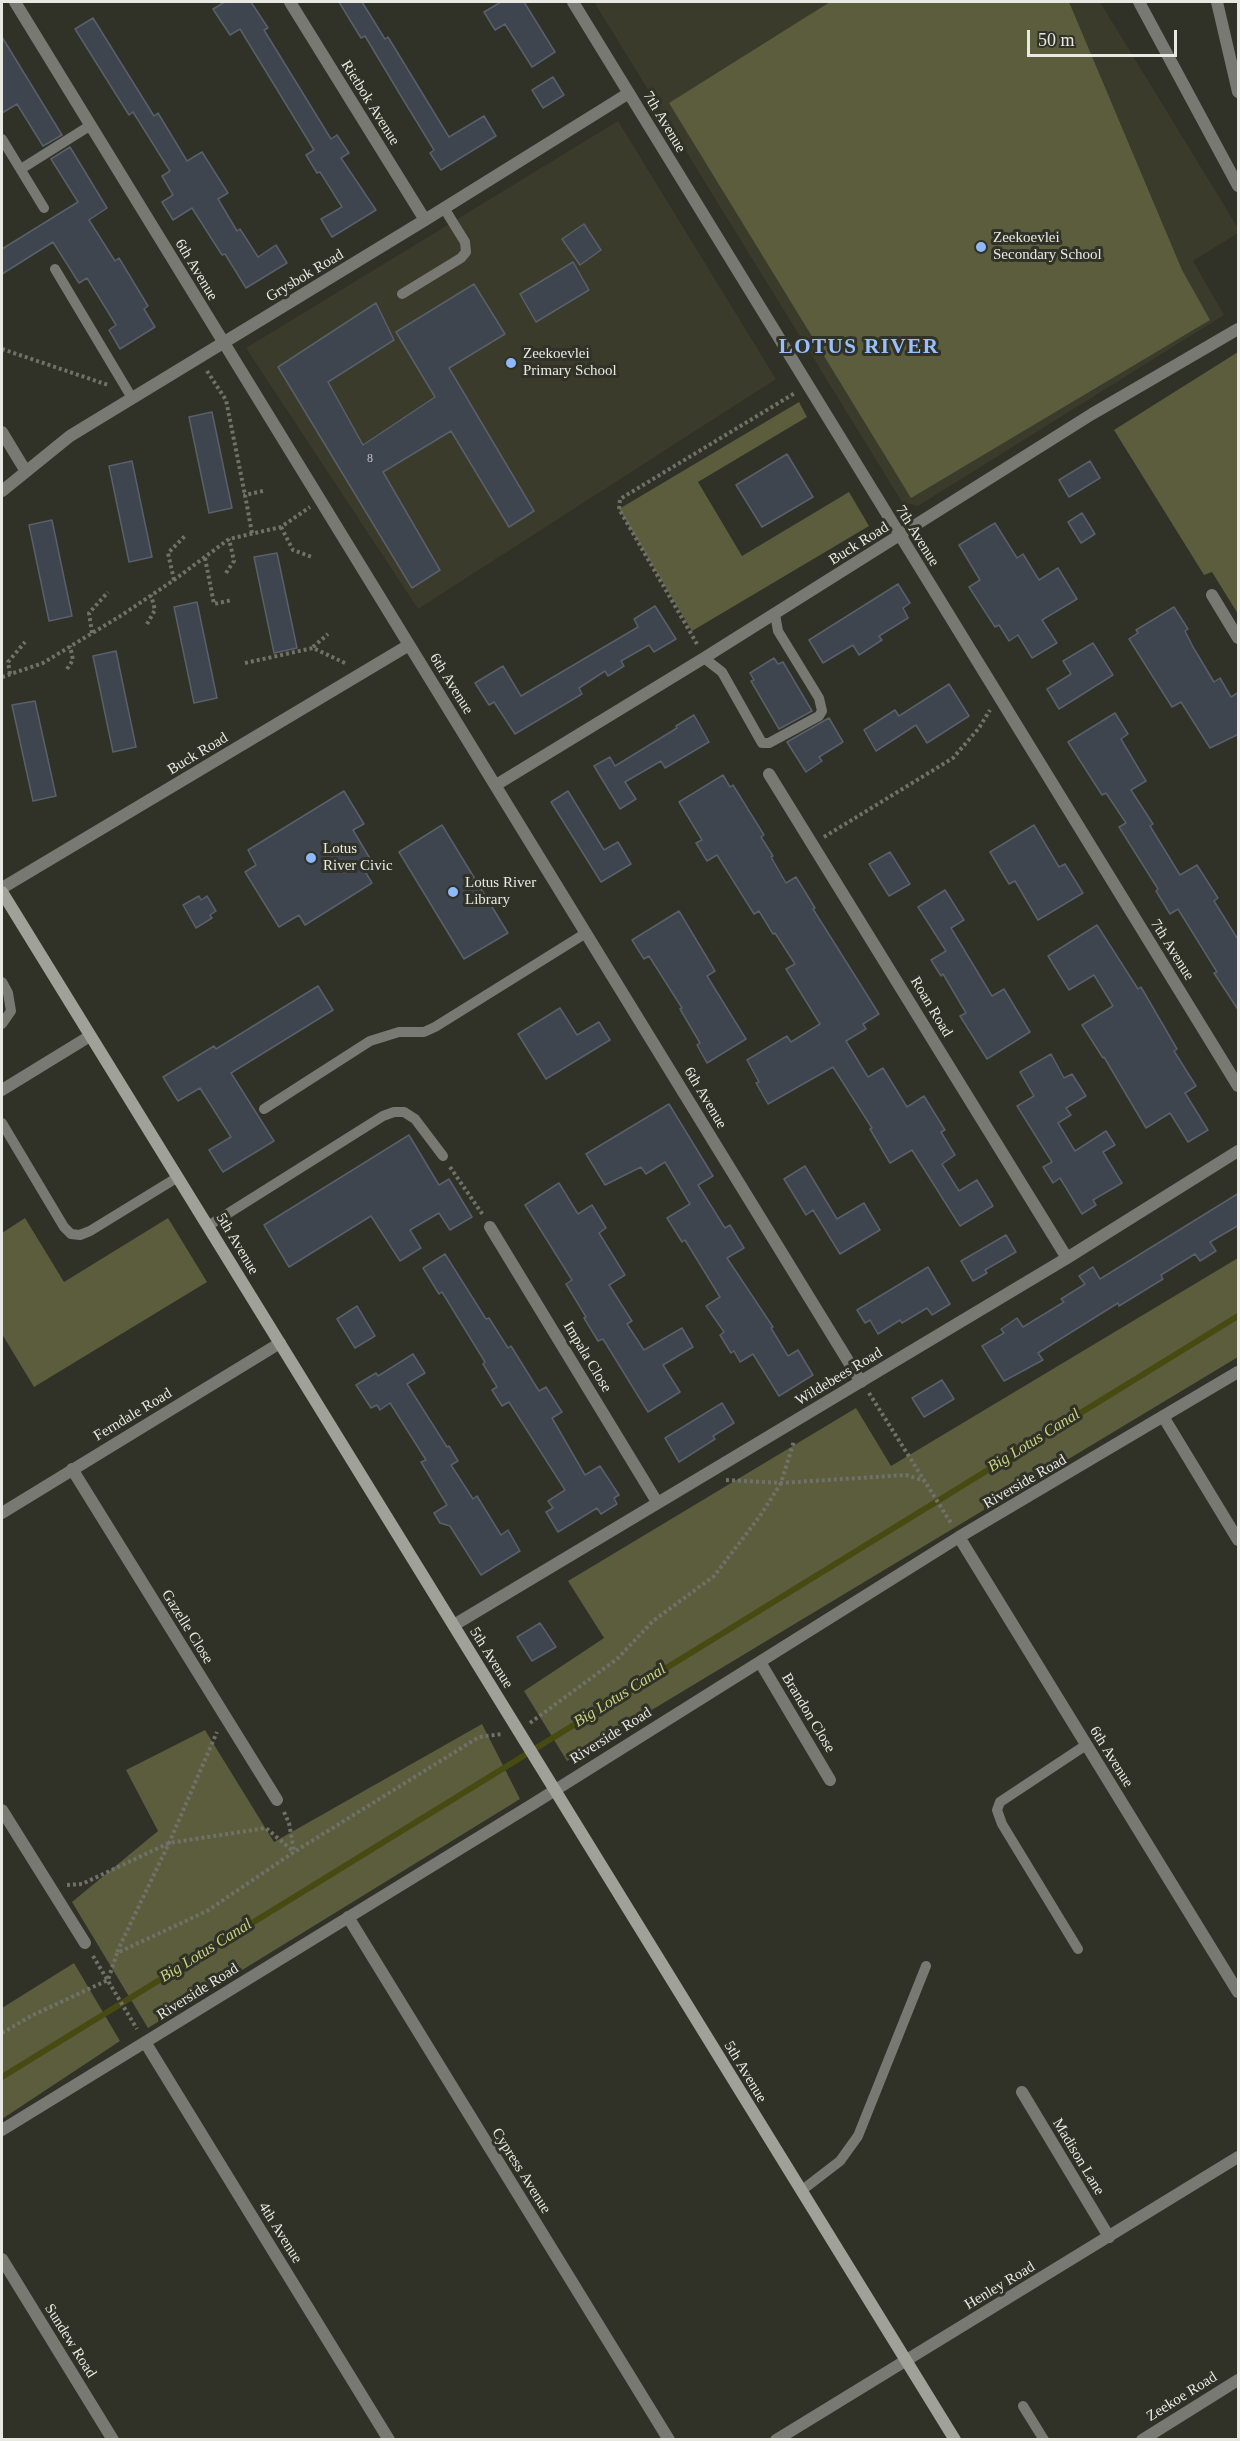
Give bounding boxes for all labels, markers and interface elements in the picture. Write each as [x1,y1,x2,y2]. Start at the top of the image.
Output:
scale bar [1030,18,1180,56]
text: 50 m [1038,30,1075,50]
street label: Rietbok Avenue [337,57,403,149]
street label: 7th Avenue [639,88,689,156]
place label: Zeekoevlei Secondary School [993,229,1102,264]
street label: 6th Avenue [171,236,221,304]
marker: Zeekoevlei Secondary School [974,240,988,254]
street label: Grysbok Road [263,246,347,306]
district label: LOTUS RIVER [779,335,939,361]
place label: Zeekoevlei Primary School [523,345,617,380]
marker: Zeekoevlei Primary School [504,356,518,370]
house number: 8 [367,452,373,466]
street label: 7th Avenue [891,502,943,570]
street label: Buck Road [826,519,892,569]
street label: 6th Avenue [425,650,477,718]
street label: Buck Road [165,729,231,779]
place label: Lotus River Civic [323,840,393,875]
marker: Lotus River Civic [304,851,318,865]
place label: Lotus River Library [465,874,536,909]
marker: Lotus River Library [446,885,460,899]
street label: 7th Avenue [1146,916,1198,984]
street label: Roan Road [906,974,956,1040]
street label: 6th Avenue [680,1064,730,1132]
street label: 5th Avenue [212,1210,262,1278]
street label: Impala Close [559,1318,615,1396]
street label: Wildebees Road [792,1344,886,1410]
street label: Ferndale Road [91,1385,175,1445]
water label: Big Lotus Canal [984,1405,1084,1477]
street label: Riverside Road [980,1451,1070,1513]
street label: Gazelle Close [157,1587,217,1667]
street label: 5th Avenue [465,1624,517,1692]
water label: Big Lotus Canal [570,1660,670,1732]
street label: Brandon Close [777,1670,839,1756]
street label: Riverside Road [567,1704,655,1768]
street label: 6th Avenue [1085,1723,1137,1791]
water label: Big Lotus Canal [156,1915,256,1987]
street label: Riverside Road [154,1960,242,2024]
street label: 5th Avenue [720,2038,770,2106]
street label: Madison Lane [1048,2115,1108,2199]
street label: Cypress Avenue [488,2125,554,2217]
street label: 4th Avenue [254,2199,306,2267]
street label: Henley Road [962,2258,1038,2314]
street label: Sundew Road [40,2301,100,2381]
street label: Zeekoe Road [1144,2368,1220,2426]

